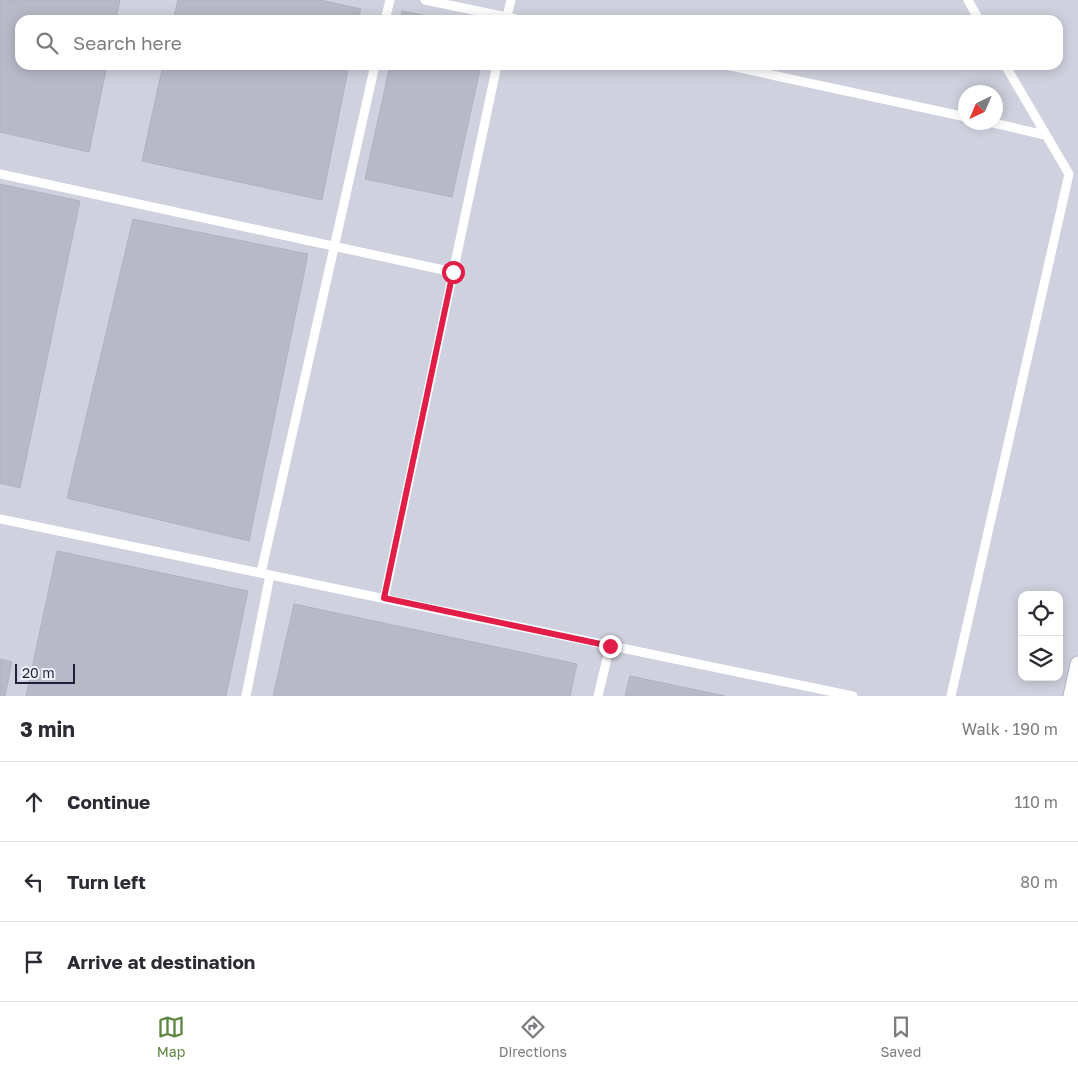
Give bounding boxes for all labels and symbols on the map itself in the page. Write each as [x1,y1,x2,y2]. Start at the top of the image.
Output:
north arrow [958,85,1003,130]
route start [442,261,465,284]
route end [599,635,622,658]
scale bar [15,661,75,684]

